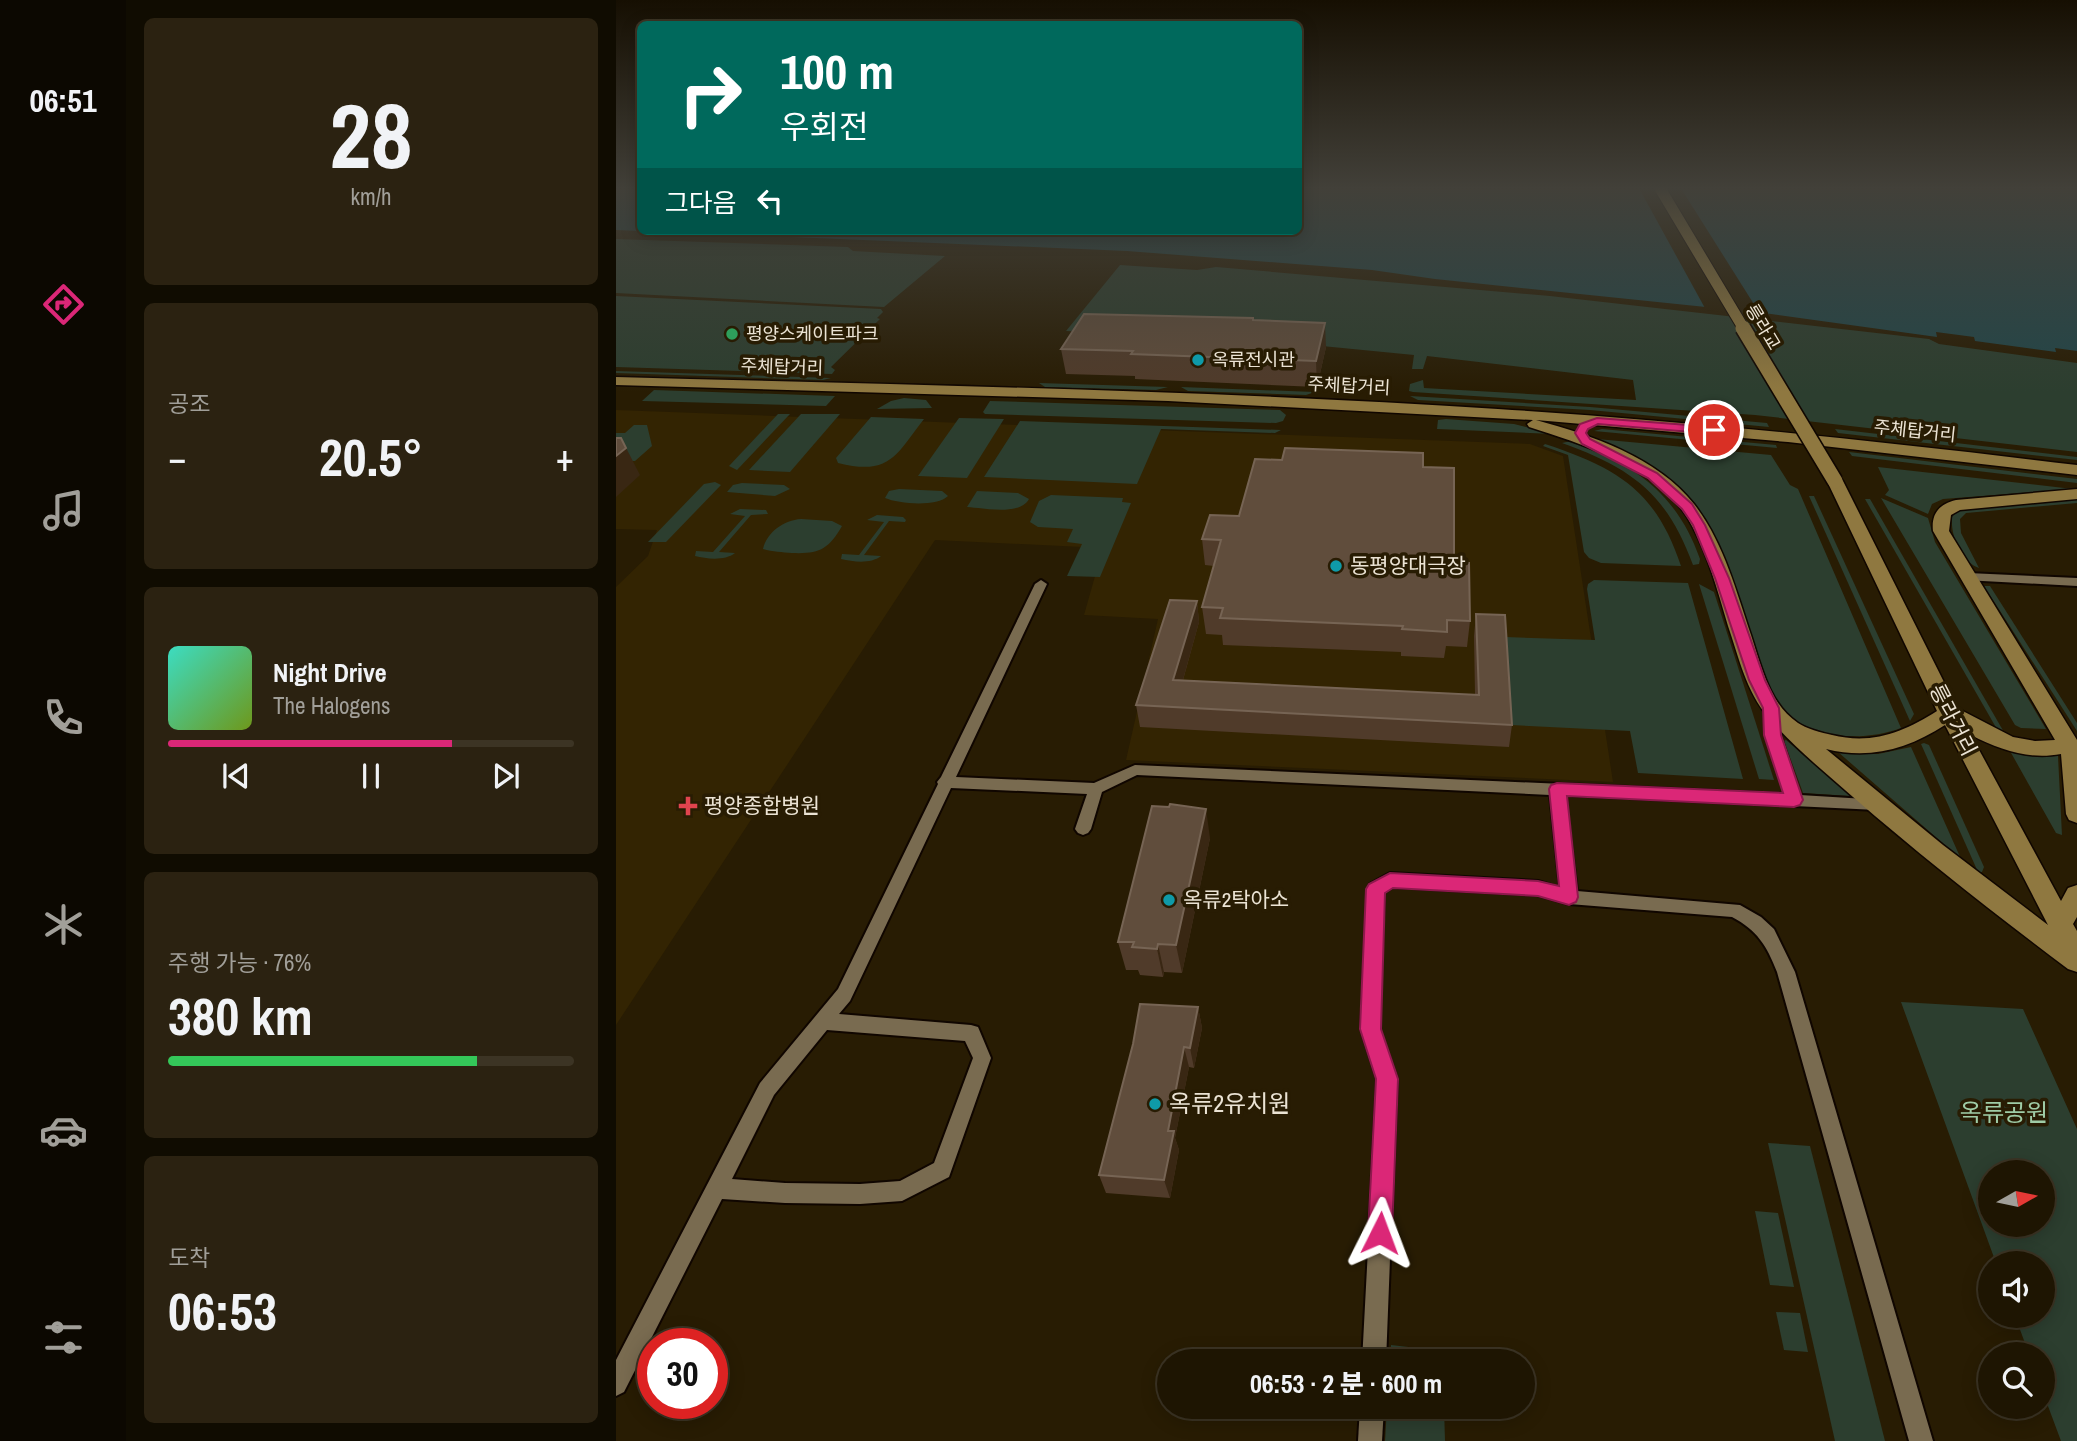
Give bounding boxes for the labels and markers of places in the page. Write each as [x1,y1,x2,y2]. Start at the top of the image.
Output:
place label: 평양스케이트파크 [746,321,878,346]
marker: 평양스케이트파크 [724,326,740,342]
place label: 옥류전시관 [1212,347,1295,372]
marker: 옥류전시관 [1190,352,1206,368]
pin [1684,400,1744,460]
place label: 동평양대극장 [1350,551,1466,580]
marker: 동평양대극장 [1328,558,1344,574]
place label: 평양종합병원 [704,791,820,820]
marker: 평양종합병원 [678,796,698,816]
place label: 옥류2탁아소 [1183,885,1289,914]
marker: 옥류2탁아소 [1161,892,1177,908]
place label: 옥류2유치원 [1169,1087,1290,1119]
marker: 옥류2유치원 [1147,1096,1163,1112]

